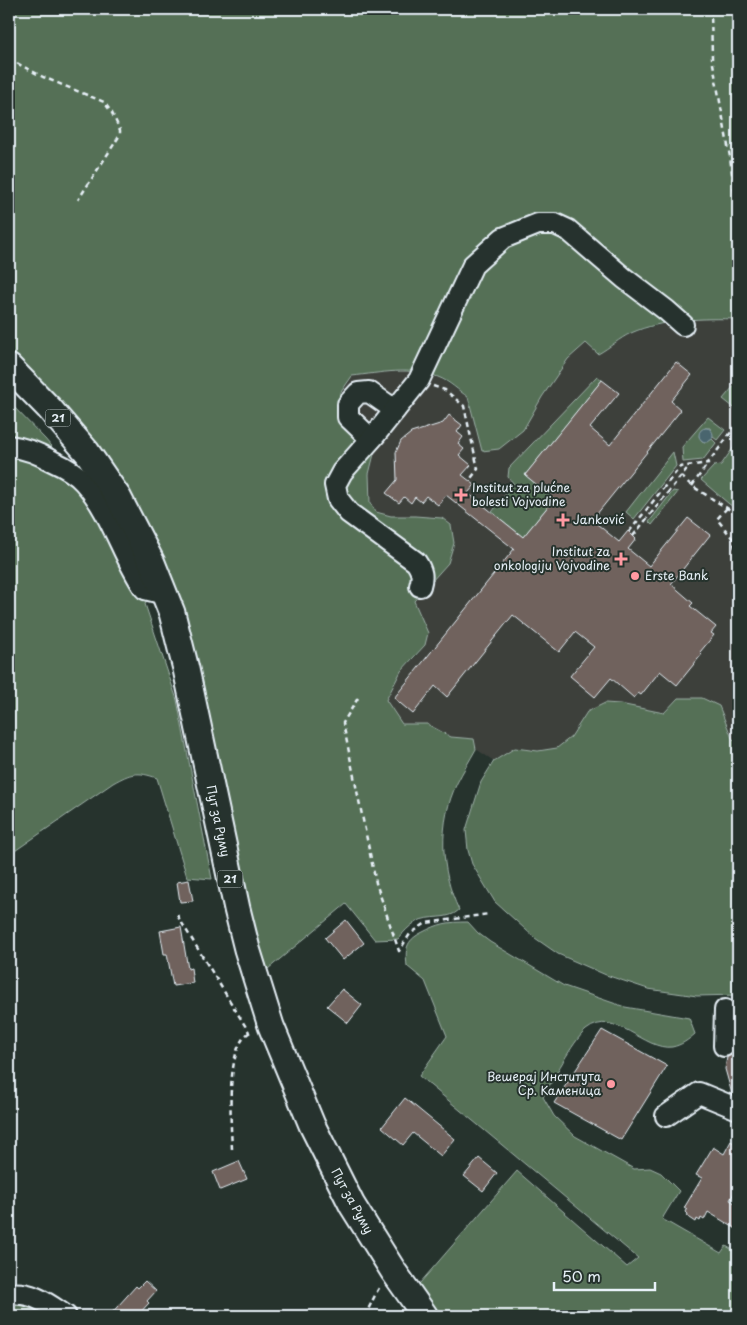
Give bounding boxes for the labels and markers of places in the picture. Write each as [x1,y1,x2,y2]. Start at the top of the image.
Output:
place label: Institut za plućne bolesti Vojvodine [472,478,571,510]
marker: Institut za plućne bolesti Vojvodine [454,488,468,502]
place label: Janković [573,510,625,528]
marker: Janković [557,514,569,526]
place label: Institut za onkologiju Vojvodine [494,542,610,574]
marker: Institut za onkologiju Vojvodine [614,552,628,566]
place label: Erste Bank [645,566,708,584]
marker: Erste Bank [629,570,641,582]
place label: Вешерај Института Ср. Каменица [487,1067,602,1099]
marker: Вешерај Института Ср. Каменица [605,1078,617,1090]

